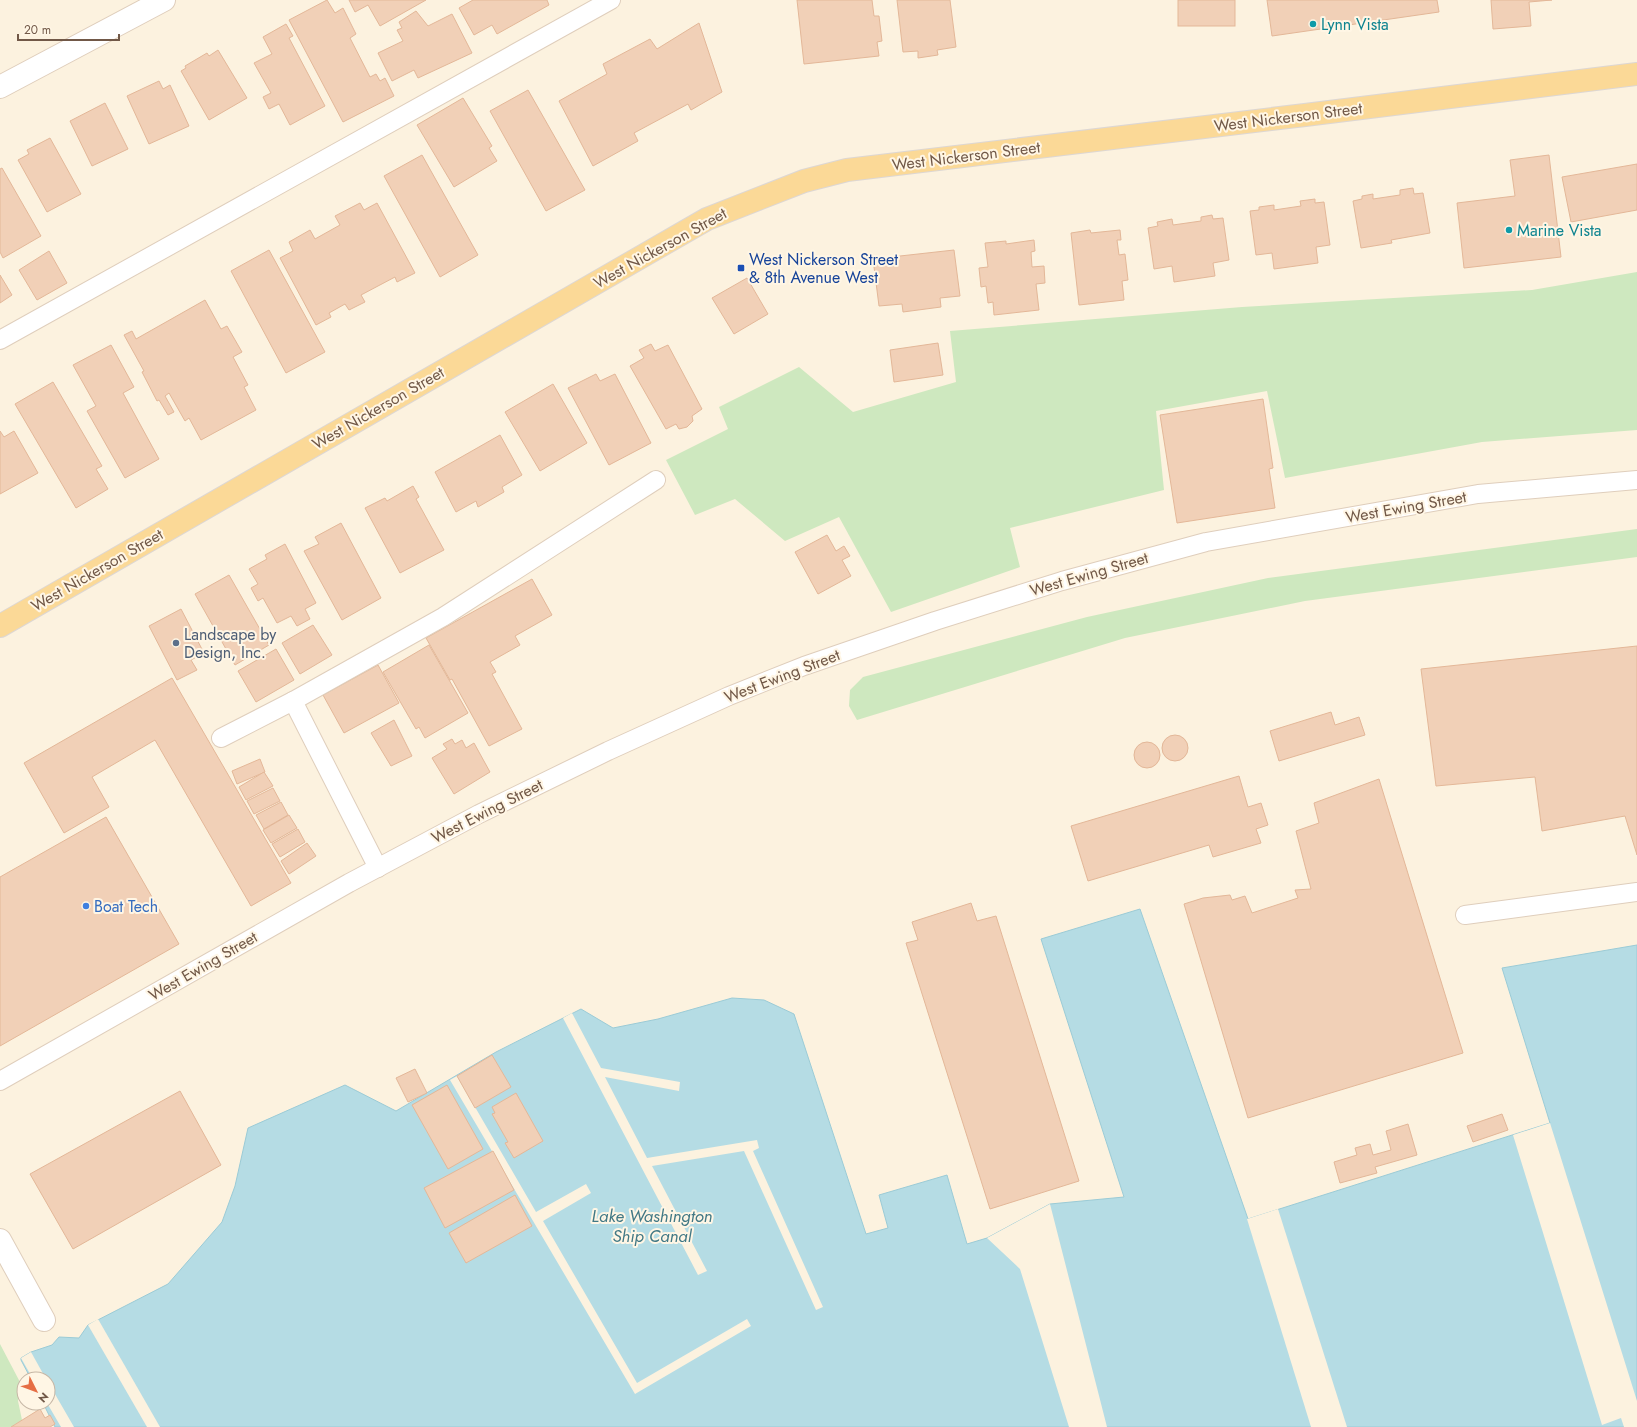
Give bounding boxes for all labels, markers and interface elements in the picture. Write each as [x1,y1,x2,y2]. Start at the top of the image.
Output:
place label: Lynn Vista [1321,13,1389,36]
scale bar [18,16,119,42]
marker: Lynn Vista [1308,19,1318,29]
text: 20 m [24,21,51,39]
street label: West Nickerson Street [1213,96,1364,138]
street label: West Nickerson Street [891,135,1042,177]
street label: West Nickerson Street [589,202,731,294]
place label: Marine Vista [1517,219,1601,242]
marker: Marine Vista [1504,225,1514,235]
place label: West Nickerson Street & 8th Avenue West [749,248,898,289]
marker: West Nickerson Street & 8th Avenue West [736,263,746,273]
street label: West Nickerson Street [308,361,448,455]
street label: West Ewing Street [1344,485,1468,529]
street label: West Nickerson Street [27,523,167,617]
street label: West Ewing Street [1027,546,1151,602]
place label: Landscape by Design, Inc. [184,623,277,664]
marker: Landscape by Design, Inc. [171,638,181,648]
street label: West Ewing Street [721,643,843,709]
street label: West Ewing Street [427,773,547,849]
place label: Boat Tech [94,895,158,918]
marker: Boat Tech [81,901,91,911]
street label: West Ewing Street [144,925,262,1007]
water label: Lake Washington Ship Canal [592,1204,712,1248]
north arrow [16,1371,56,1411]
text: N [35,1389,52,1406]

